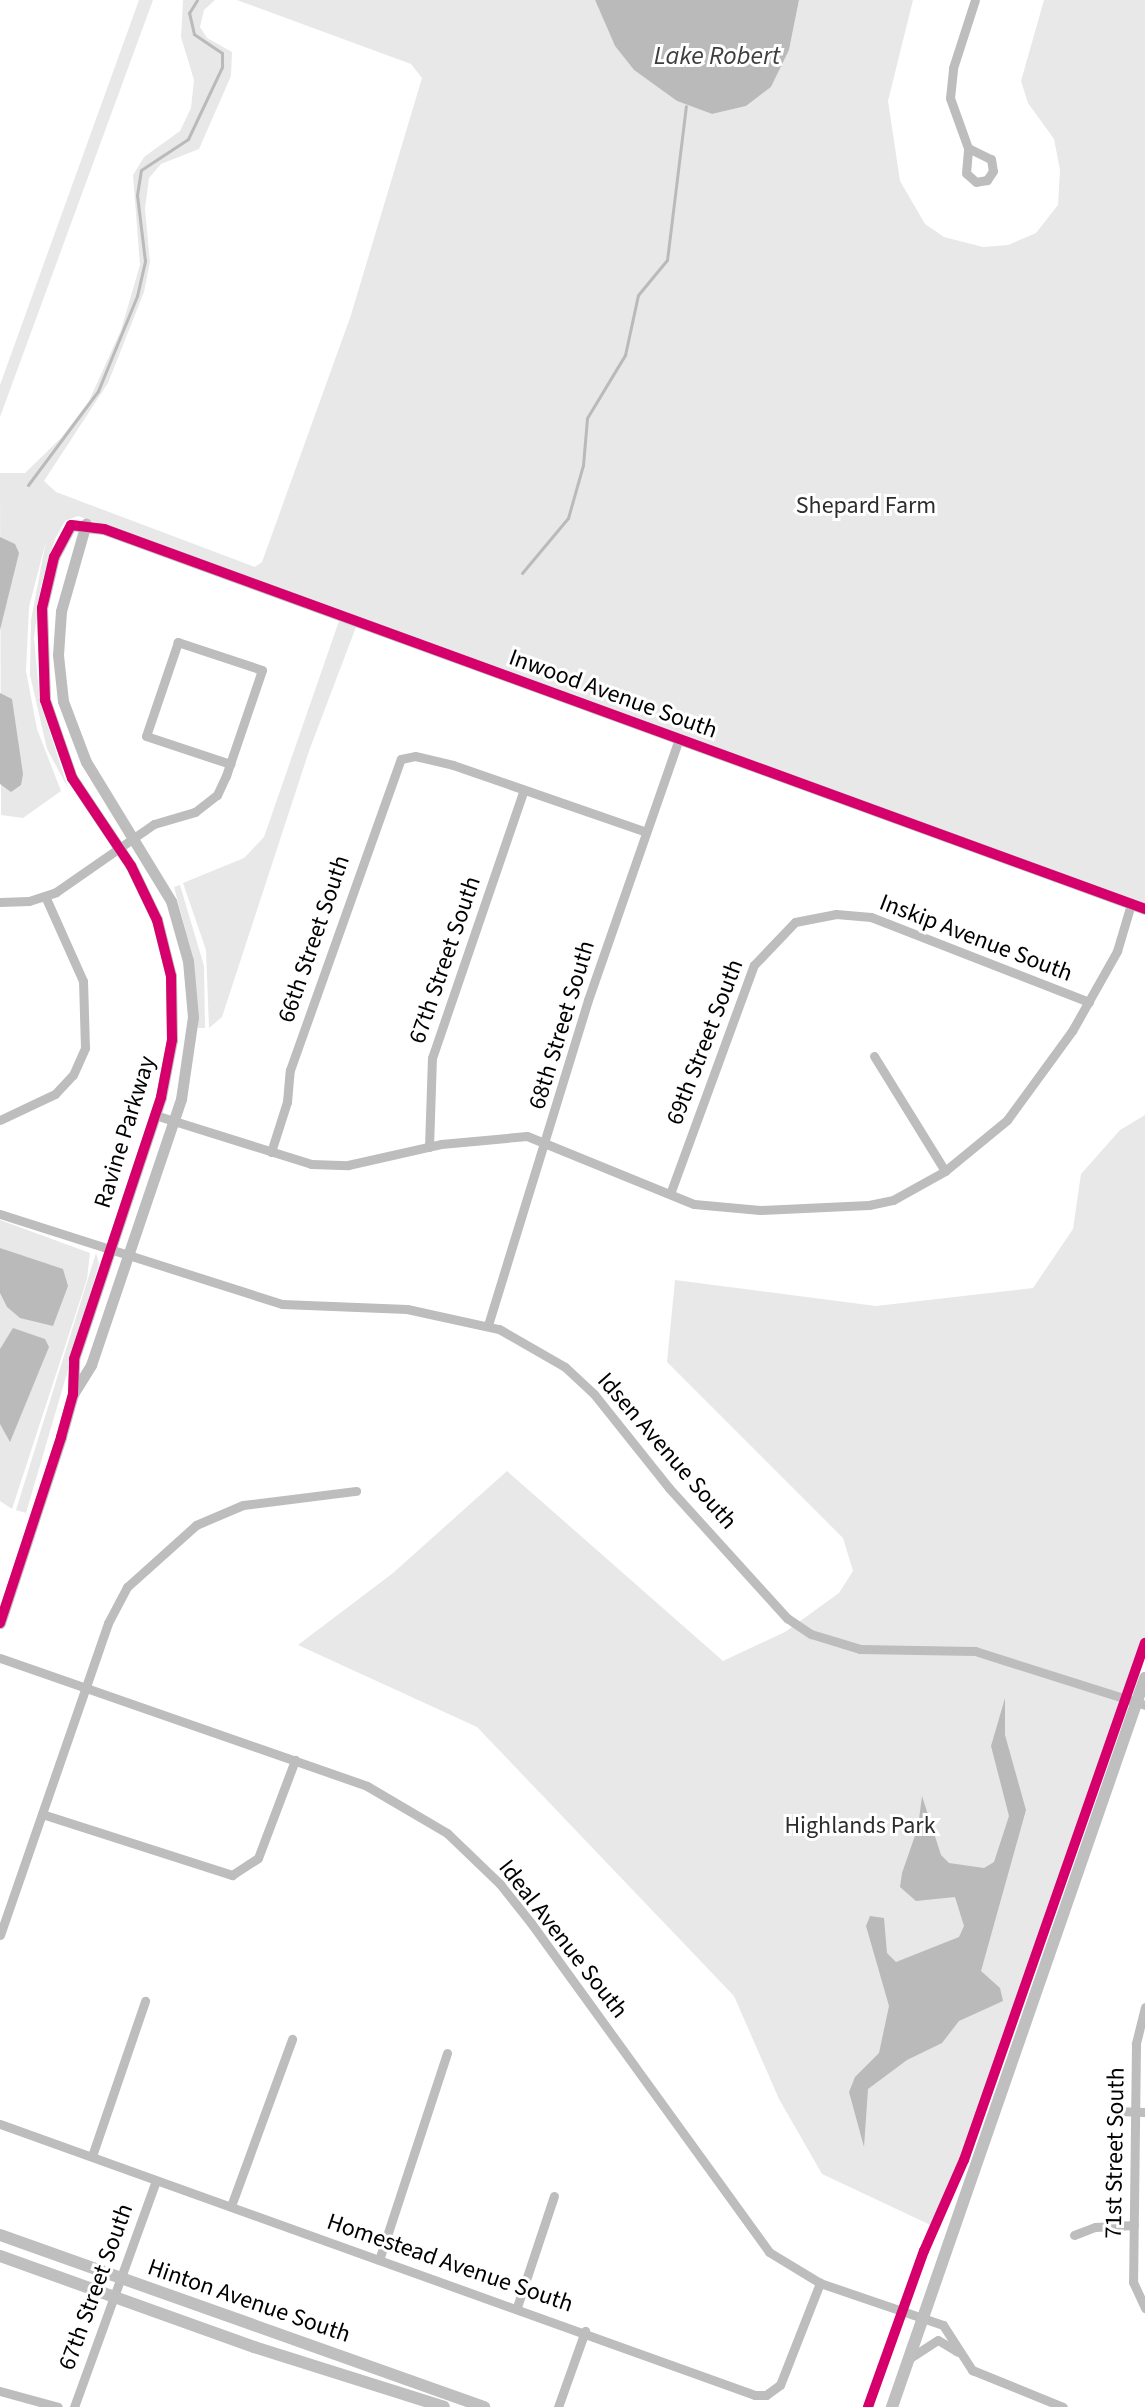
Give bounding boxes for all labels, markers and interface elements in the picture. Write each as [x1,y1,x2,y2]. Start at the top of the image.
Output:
water label: Lake Robert [654,40,780,72]
park label: Shepard Farm [796,492,936,520]
street label: Inwood Avenue South [505,643,721,745]
street label: 66th Street South [272,852,356,1026]
street label: 67th Street South [403,873,487,1047]
street label: Inskip Avenue South [876,888,1076,988]
street label: 68th Street South [523,937,601,1113]
street label: 69th Street South [660,955,750,1129]
street label: Ravine Parkway [88,1052,162,1212]
street label: Idsen Avenue South [591,1367,743,1535]
park label: Highlands Park [784,1812,936,1840]
street label: Ideal Avenue South [492,1854,634,2024]
street label: 71st Street South [1099,2067,1131,2239]
street label: 67th Street South [53,2200,139,2374]
street label: Homestead Avenue South [323,2207,577,2319]
street label: Hinton Avenue South [144,2253,354,2349]

